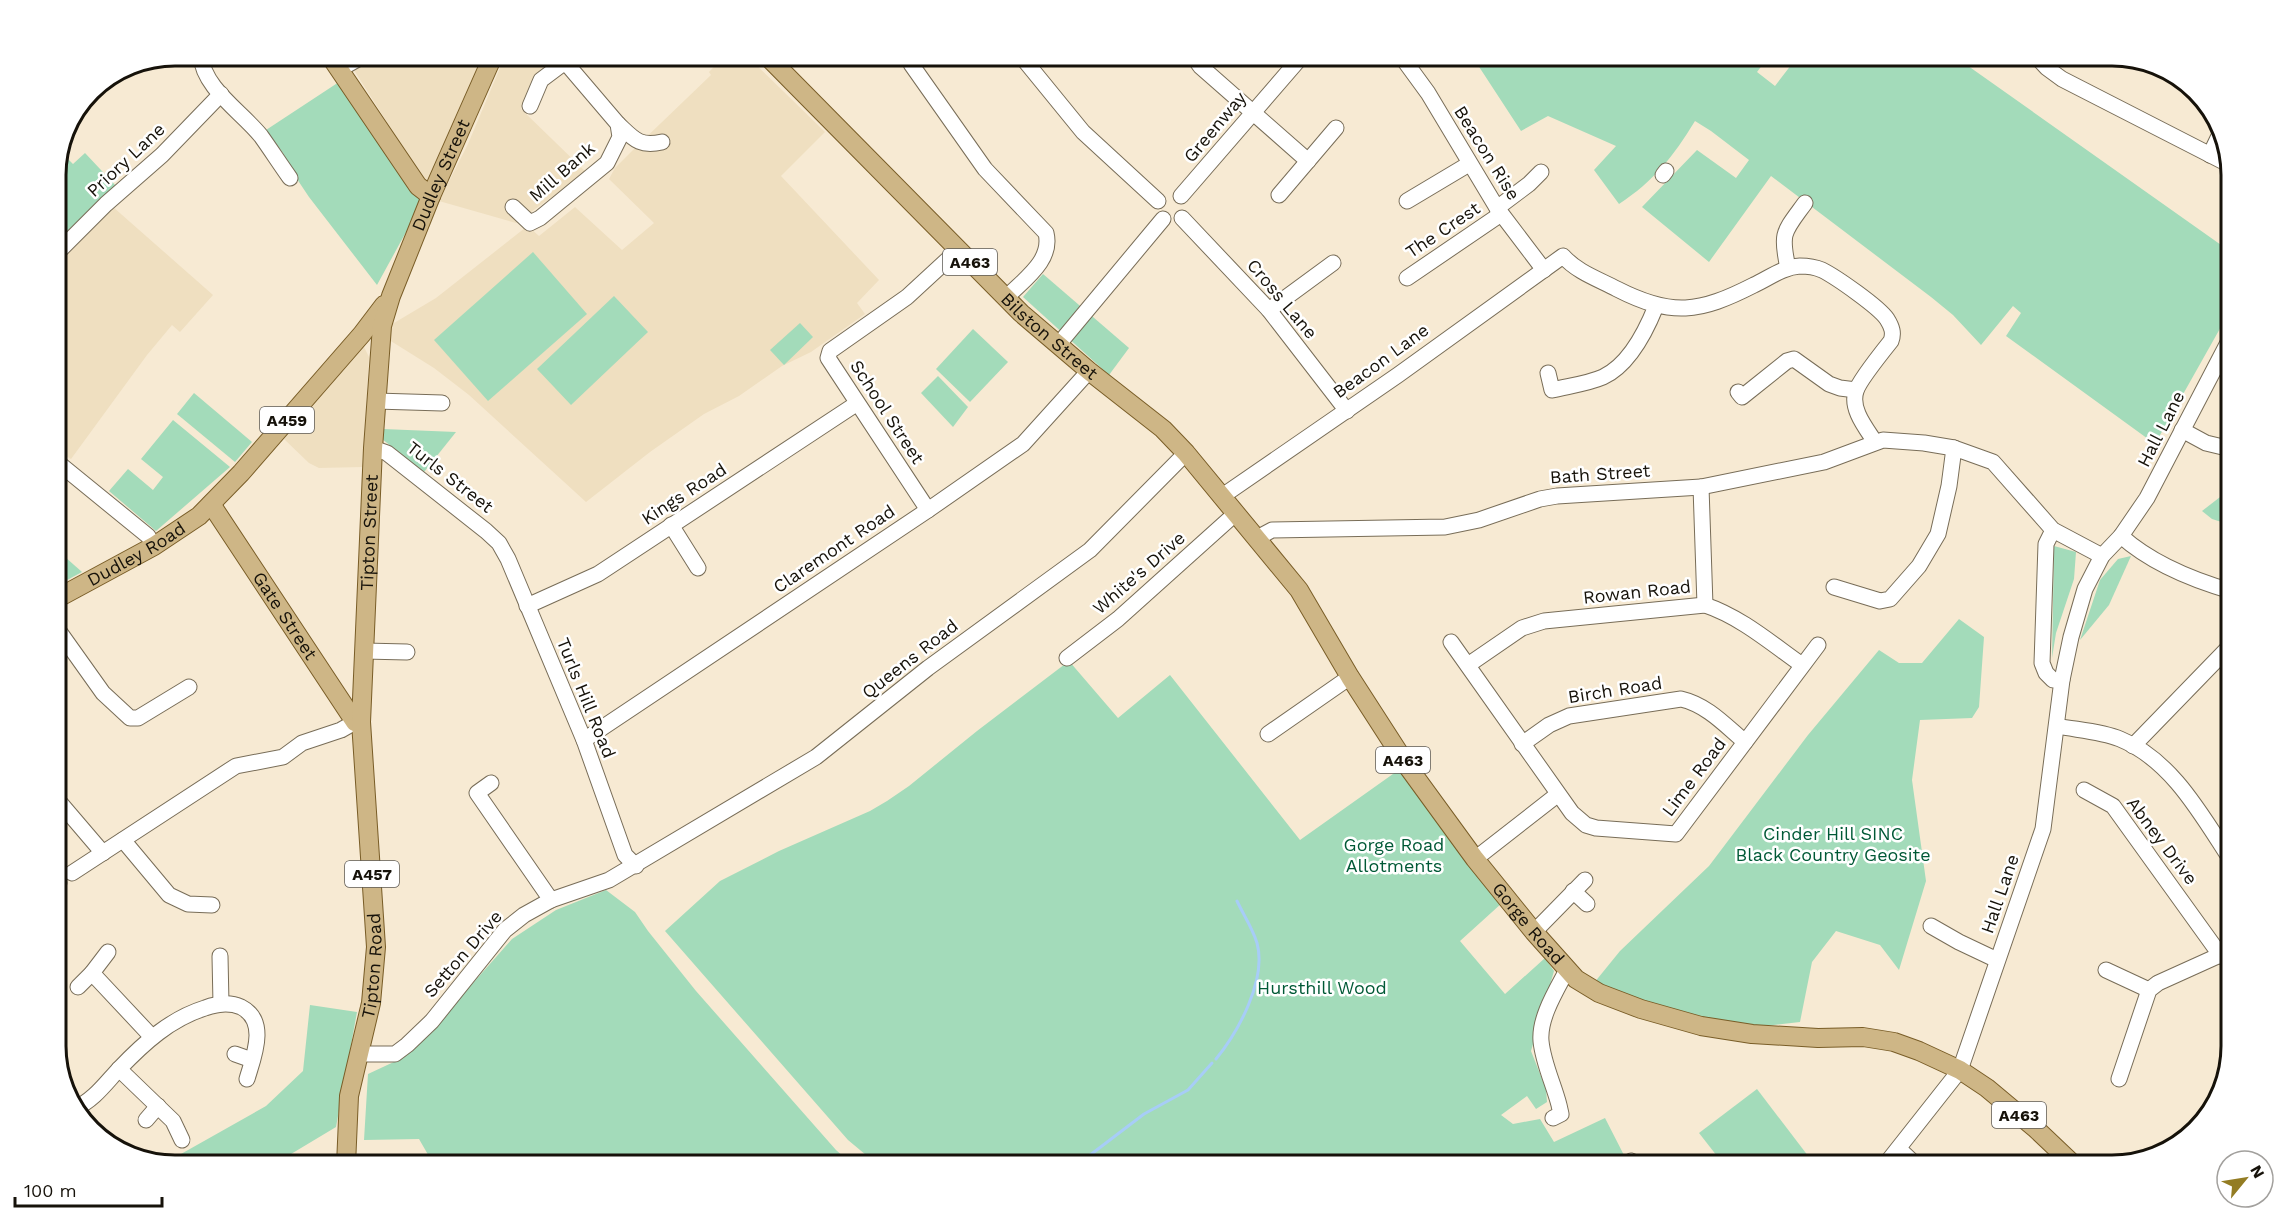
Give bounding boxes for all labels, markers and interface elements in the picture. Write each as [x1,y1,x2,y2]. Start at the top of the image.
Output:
street label: Greenway [1179,87,1251,166]
street label: Beacon Rise [1450,102,1525,204]
street label: Dudley Street [407,115,474,234]
street label: Priory Lane [82,118,169,201]
street label: Mill Bank [525,137,599,206]
street label: The Crest [1402,197,1484,262]
road number: A463 [943,249,997,275]
street label: Cross Lane [1243,254,1322,343]
street label: Bilston Street [997,288,1102,384]
street label: Beacon Lane [1329,319,1433,402]
street label: School Street [846,356,929,468]
street label: Hall Lane [2133,387,2189,470]
road number: A459 [260,407,314,433]
street label: Turls Street [403,436,498,517]
street label: Kings Road [637,458,730,529]
street label: Bath Street [1549,459,1651,487]
street label: Tipton Street [356,473,382,591]
street label: Claremont Road [769,500,898,597]
street label: Dudley Road [83,517,189,590]
street label: White's Drive [1088,527,1189,618]
street label: Gate Street [249,568,322,664]
street label: Rowan Road [1582,575,1692,608]
street label: Queens Road [858,615,962,703]
street label: Turls Hill Road [553,635,620,761]
street label: Birch Road [1566,672,1663,707]
street label: Lime Road [1657,733,1730,820]
road number: A463 [1376,747,1430,773]
street label: Abney Drive [2123,793,2202,889]
park label: Cinder Hill SINC Black Country Geosite [1735,823,1931,865]
park label: Gorge Road Allotments [1344,834,1444,876]
street label: Hall Lane [1976,852,2023,936]
road number: A457 [345,861,399,887]
street label: Gorge Road [1488,878,1569,969]
street label: Setton Drive [419,906,506,1001]
street label: Tipton Road [357,912,386,1021]
park label: Hursthill Wood [1257,977,1387,998]
road number: A463 [1992,1102,2046,1128]
north arrow [2215,1149,2275,1209]
text: N [2246,1162,2269,1182]
scale bar [15,1170,162,1208]
text: 100 m [24,1180,77,1201]

